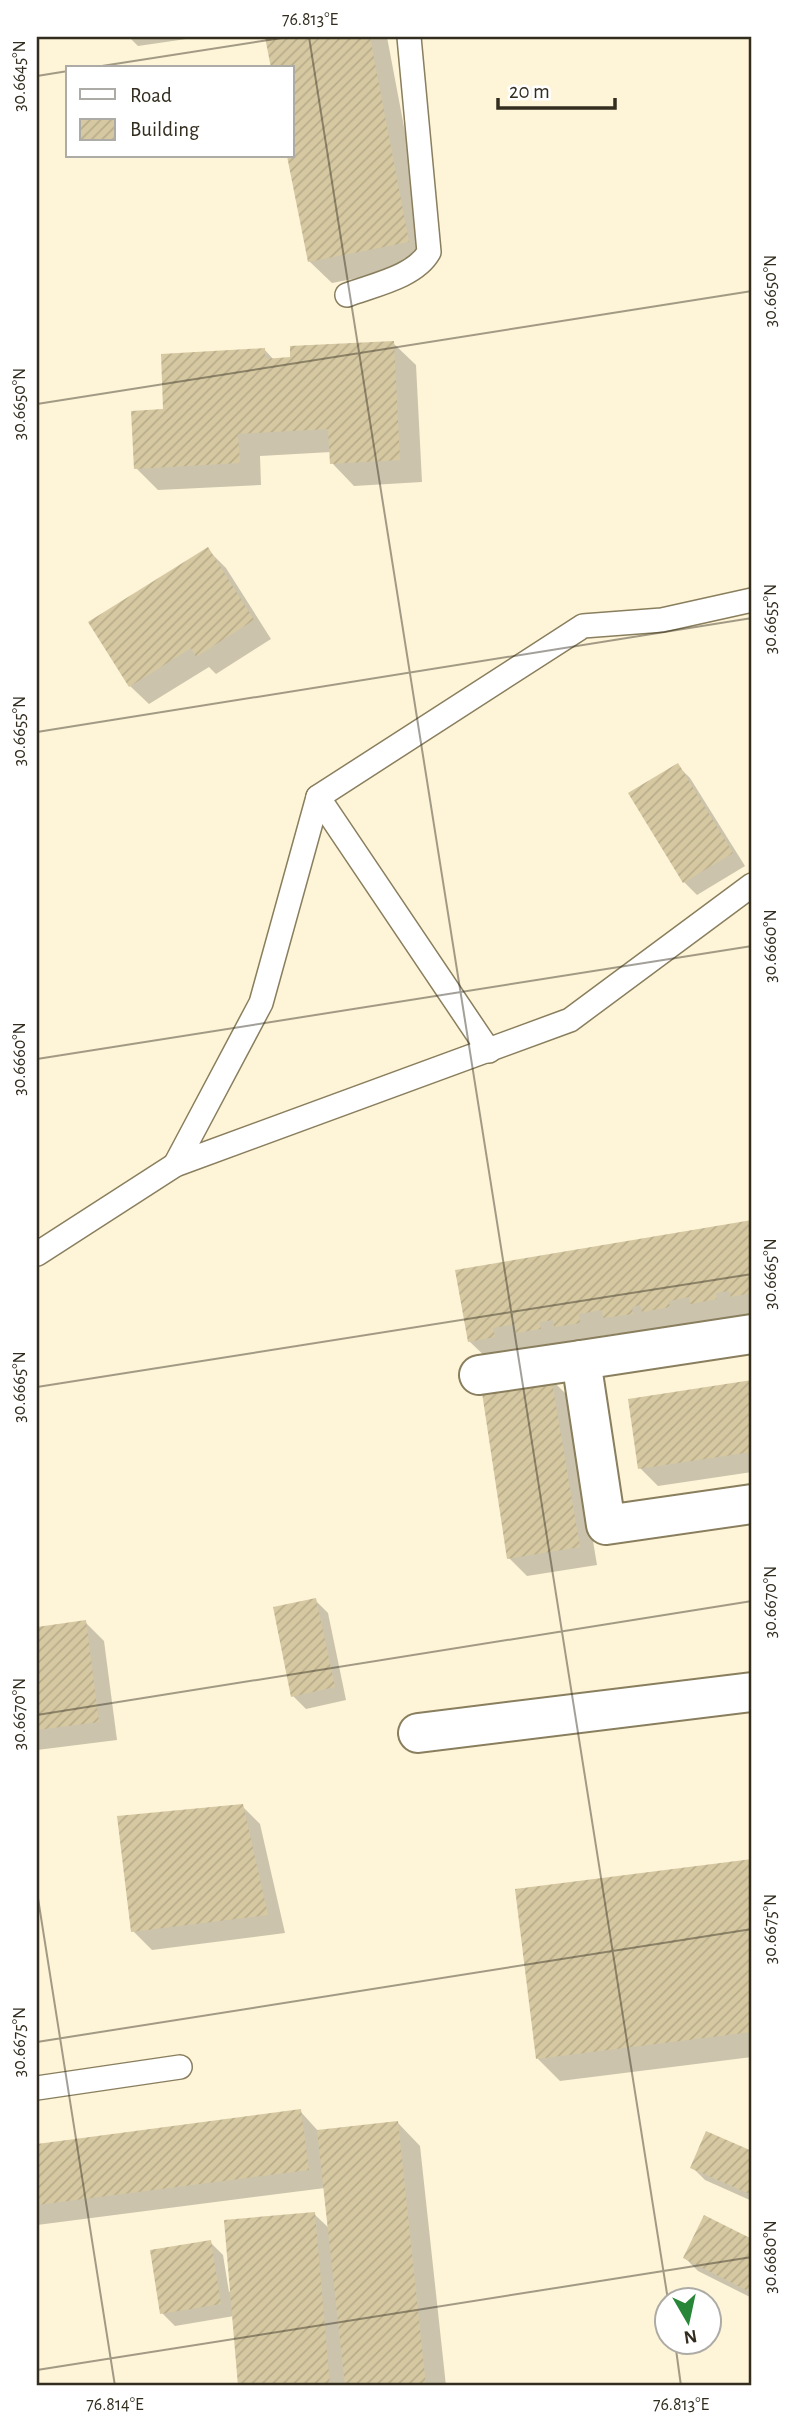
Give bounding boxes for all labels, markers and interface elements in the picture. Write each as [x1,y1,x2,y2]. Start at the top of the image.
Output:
text: 76.813°E [282,11,338,29]
text: 30.6645°N [11,40,29,112]
legend [66,66,294,158]
scale bar [498,66,616,110]
text: 20 m [509,81,550,102]
text: Road [130,85,172,106]
text: Building [130,119,200,140]
text: 30.6650°N [762,255,780,327]
text: 30.6650°N [11,368,29,440]
text: 30.6655°N [762,584,780,654]
text: 30.6655°N [11,696,29,766]
text: 30.6660°N [762,909,780,983]
text: 30.6660°N [11,1022,29,1096]
text: 30.6665°N [762,1238,780,1310]
text: 30.6665°N [11,1351,29,1423]
text: 30.6670°N [762,1566,780,1638]
text: 30.6670°N [11,1678,29,1750]
text: 30.6675°N [762,1894,780,1964]
text: 30.6675°N [11,2007,29,2077]
text: 30.6680°N [762,2220,780,2294]
north arrow [652,2286,722,2356]
text: N [682,2326,698,2347]
text: 76.814°E [86,2396,144,2414]
text: 76.813°E [653,2396,709,2414]

